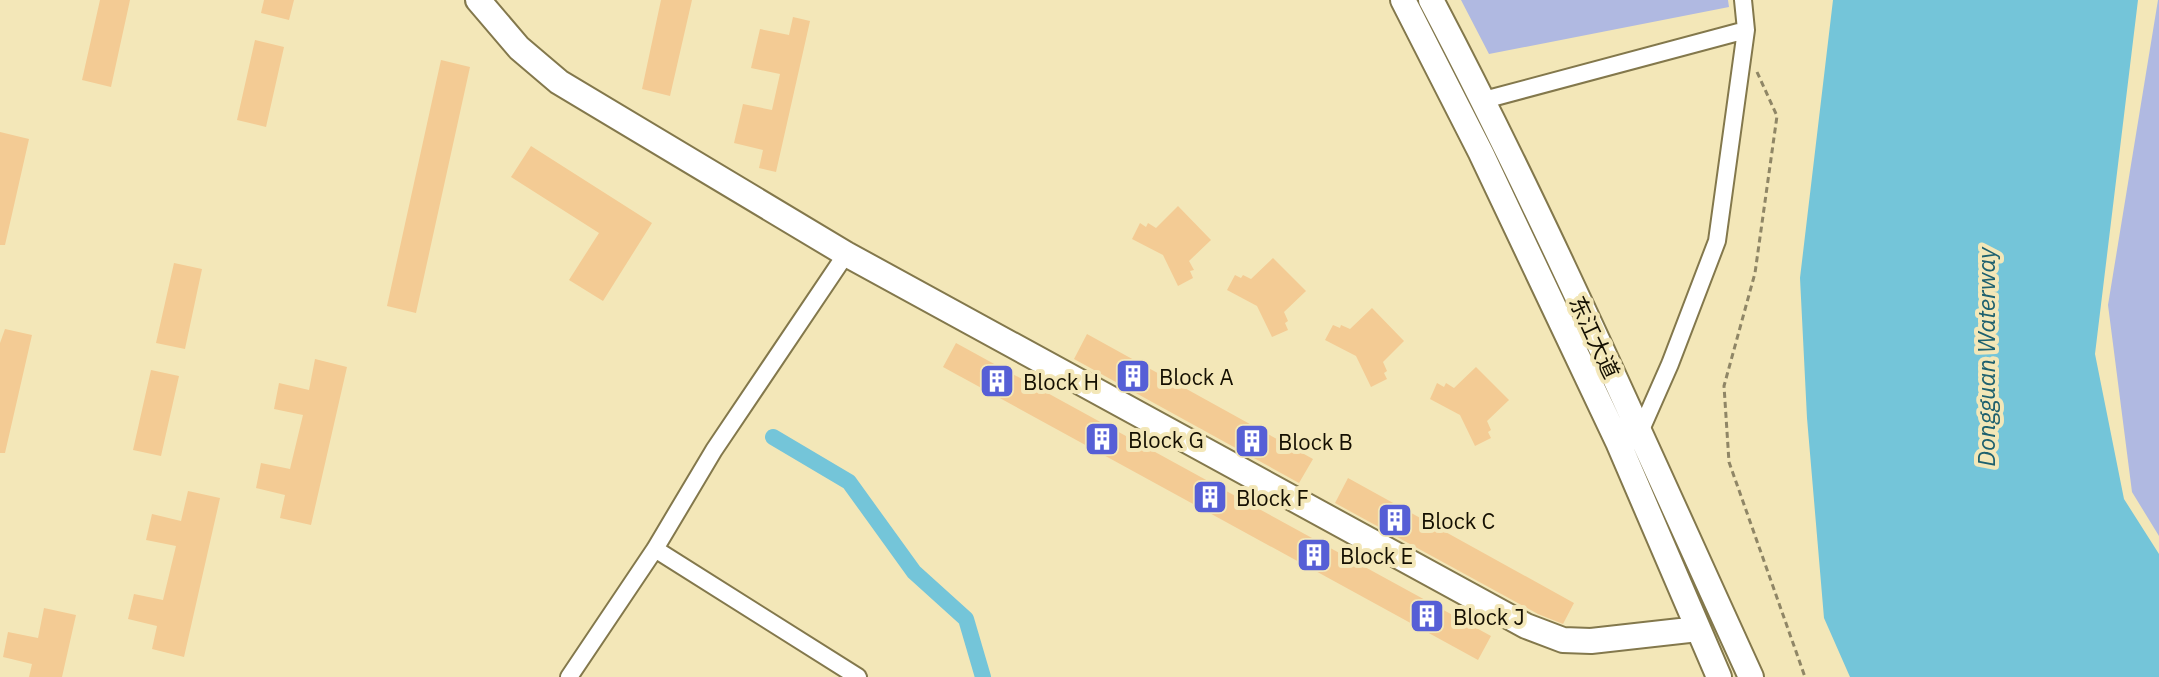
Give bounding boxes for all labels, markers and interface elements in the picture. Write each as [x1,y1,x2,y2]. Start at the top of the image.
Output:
water label: Dongguan Waterway [1970,246,2002,467]
street label: 东江大道 [1563,291,1627,383]
building icon: Block A [1114,357,1152,395]
building icon: Block H [978,362,1016,400]
place label: Block A [1159,362,1234,391]
place label: Block H [1023,367,1099,396]
building icon: Block G [1083,420,1121,458]
building icon: Block B [1233,422,1271,460]
place label: Block G [1128,425,1204,454]
place label: Block B [1278,427,1353,456]
building icon: Block F [1191,478,1229,516]
place label: Block F [1236,483,1309,512]
building icon: Block C [1376,501,1414,539]
place label: Block C [1421,506,1495,535]
building icon: Block E [1295,536,1333,574]
place label: Block E [1340,541,1413,570]
building icon: Block J [1408,597,1446,635]
place label: Block J [1453,602,1525,631]

